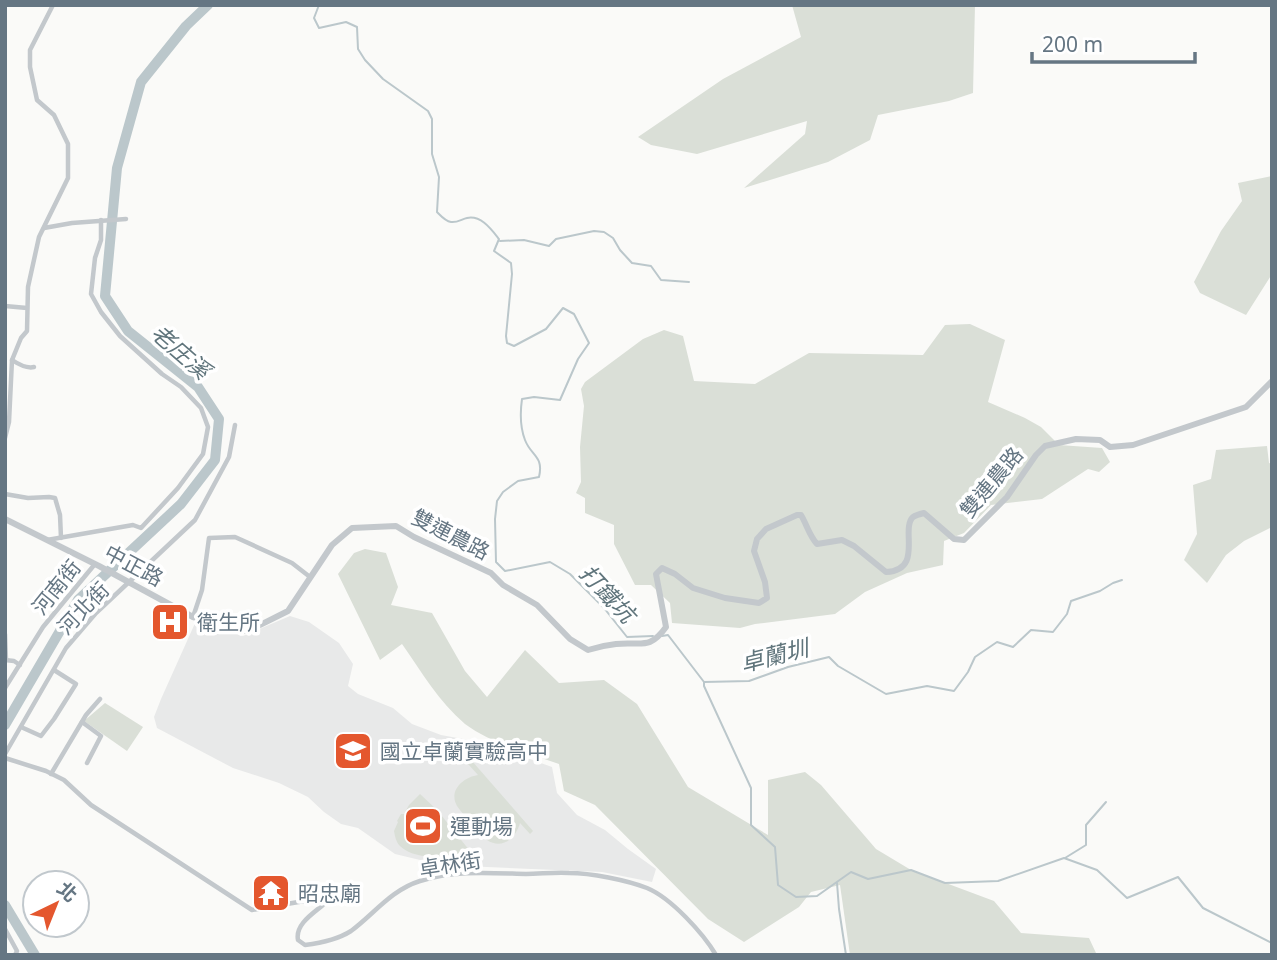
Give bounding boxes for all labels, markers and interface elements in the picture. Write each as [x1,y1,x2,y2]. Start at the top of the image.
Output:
scale bar [1032,21,1195,65]
text: 200 m [1042,30,1103,58]
water label: 老庄溪 [144,316,220,388]
street label: 雙連農路 [953,441,1029,523]
street label: 雙連農路 [407,502,495,566]
street label: 中正路 [100,538,168,592]
street label: 河南街 [25,554,87,620]
water label: 打鐵坑 [573,557,645,631]
street label: 河北街 [51,576,115,640]
hospital icon: 衛生所 [149,601,191,643]
place label: 衛生所 [197,608,260,636]
water label: 卓蘭圳 [737,630,814,679]
school or university icon: 國立卓蘭實驗高中 [332,730,374,772]
place label: 國立卓蘭實驗高中 [380,737,548,765]
sports icon: 運動場 [402,805,444,847]
place label: 運動場 [450,812,513,840]
street label: 卓林街 [417,845,483,883]
north arrow [21,869,91,939]
temple icon: 昭忠廟 [250,872,292,914]
text: 北 [52,876,83,908]
place label: 昭忠廟 [298,879,361,907]

